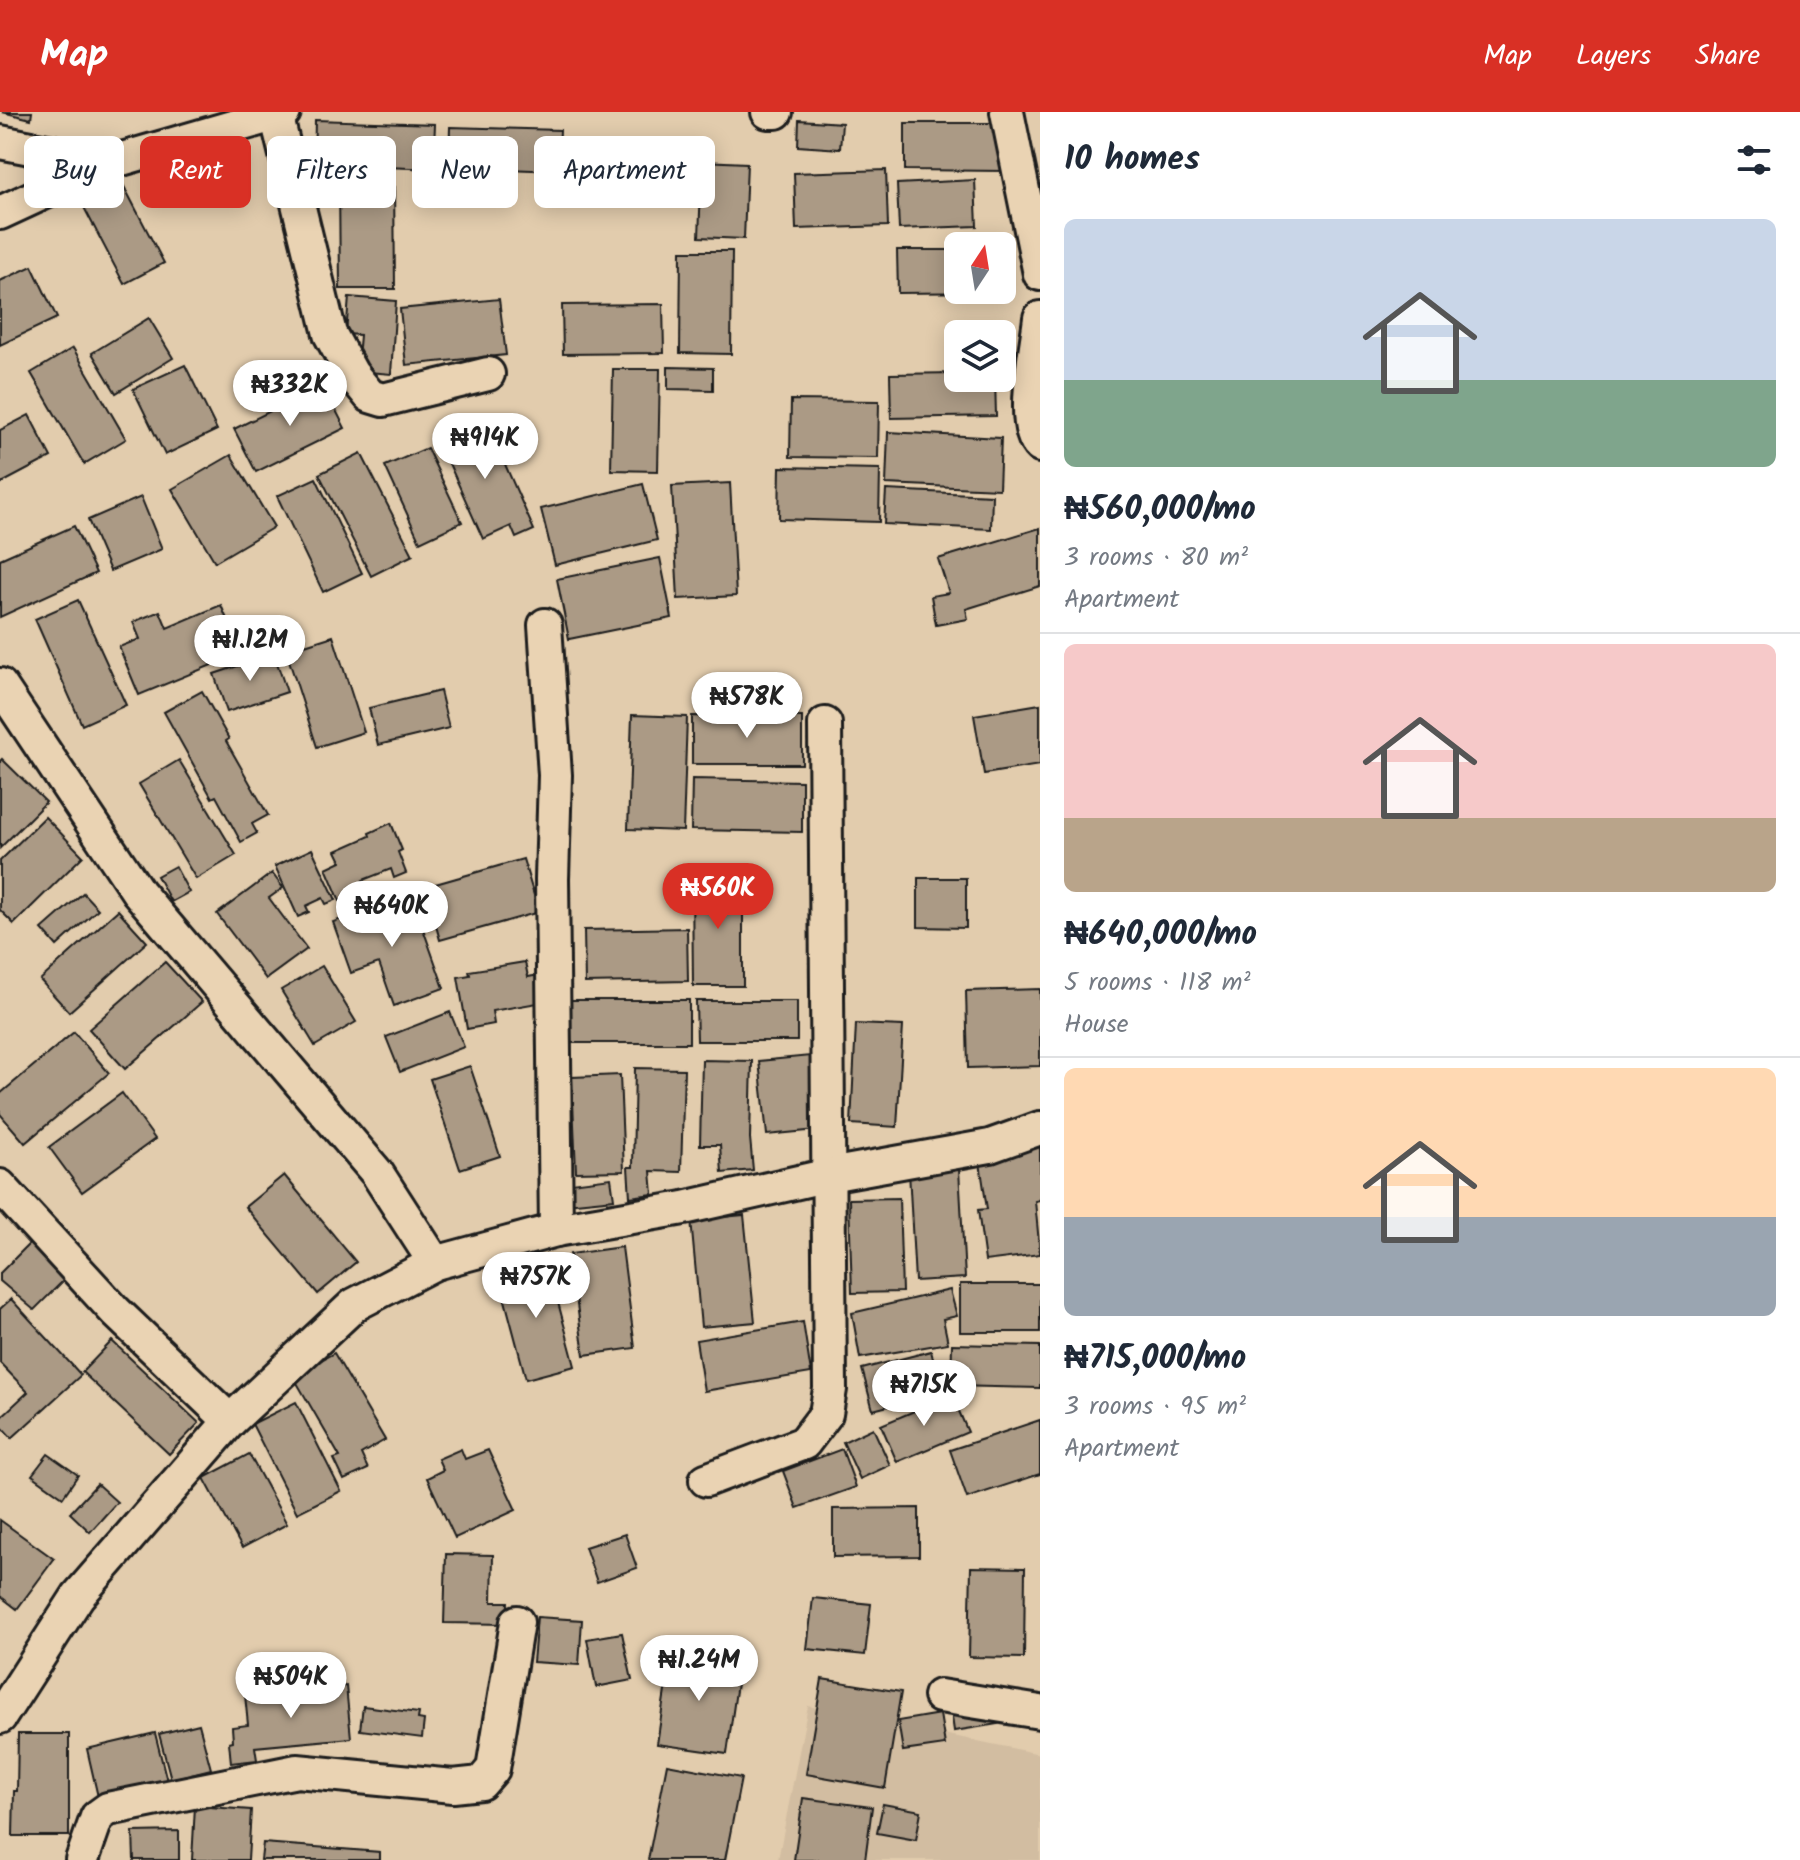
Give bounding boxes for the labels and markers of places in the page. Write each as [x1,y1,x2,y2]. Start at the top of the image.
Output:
pin: ₦332K [234,360,346,428]
pin: ₦914K [429,413,541,481]
pin: ₦1.12M [185,615,315,683]
pin: ₦578K [691,672,803,740]
pin: ₦560K [662,863,774,931]
pin: ₦640K [336,881,448,949]
pin: ₦757K [480,1252,592,1320]
pin: ₦715K [868,1360,980,1428]
pin: ₦1.24M [634,1635,764,1703]
pin: ₦504K [235,1652,347,1720]

